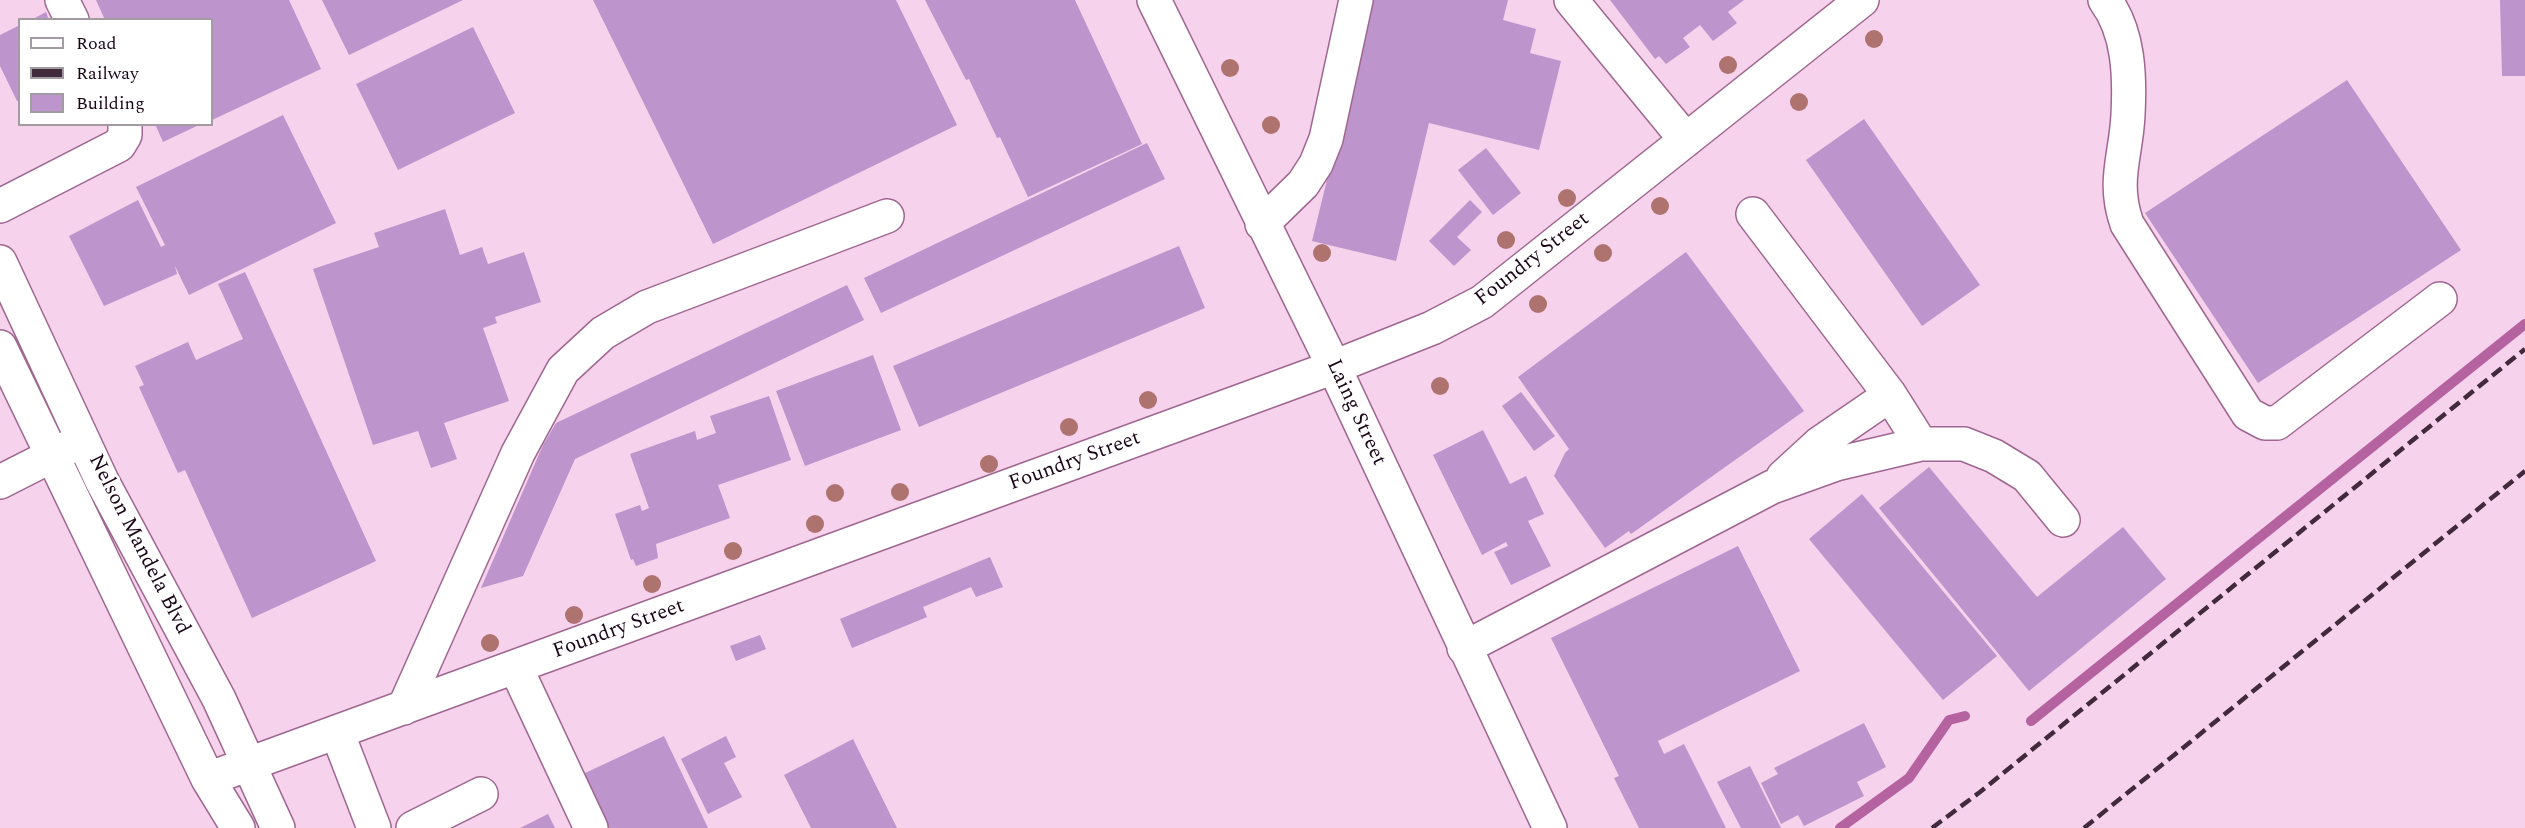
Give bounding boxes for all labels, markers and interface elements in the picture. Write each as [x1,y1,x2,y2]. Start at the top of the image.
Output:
legend [18,18,213,126]
text: Road [76,30,117,57]
text: Railway [76,60,139,87]
text: Building [76,90,145,117]
street label: Foundry Street [1471,208,1595,312]
street label: Laing Street [1319,356,1391,470]
street label: Foundry Street [1006,427,1144,497]
street label: Nelson Mandela Blvd [82,451,194,639]
street label: Foundry Street [550,595,688,665]

